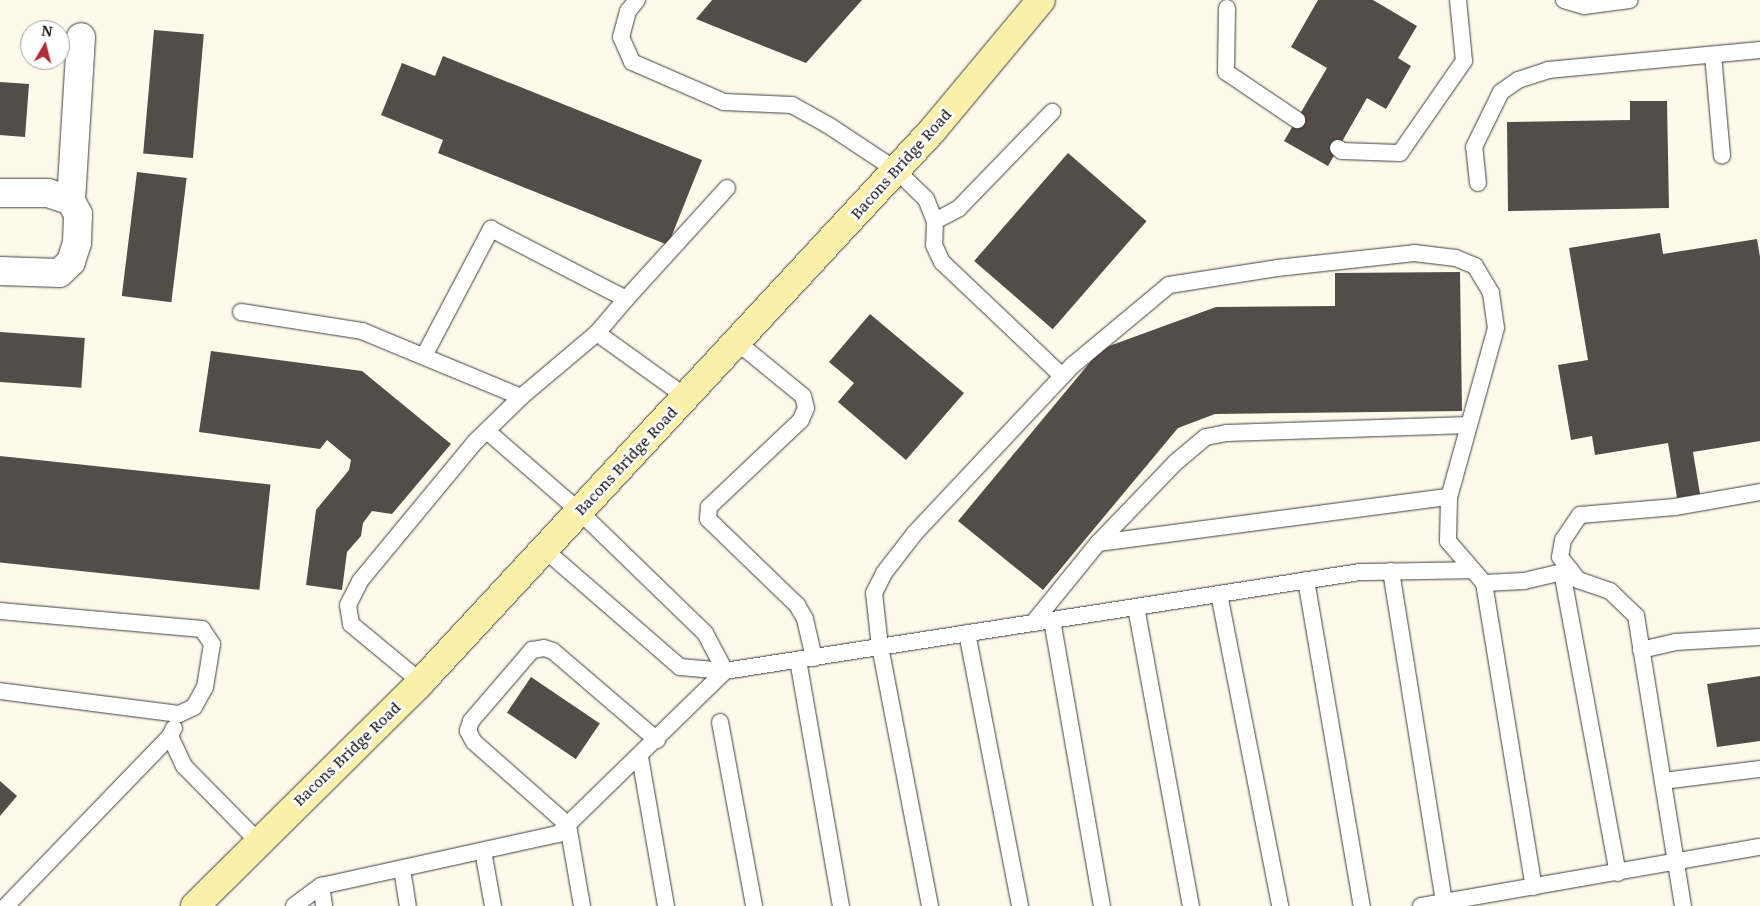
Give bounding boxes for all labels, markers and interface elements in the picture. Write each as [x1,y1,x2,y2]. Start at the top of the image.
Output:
north arrow [20,20,70,70]
text: N [40,20,54,41]
street label: Bacons Bridge Road [847,105,955,223]
street label: Bacons Bridge Road [571,403,681,519]
street label: Bacons Bridge Road [290,698,404,810]

